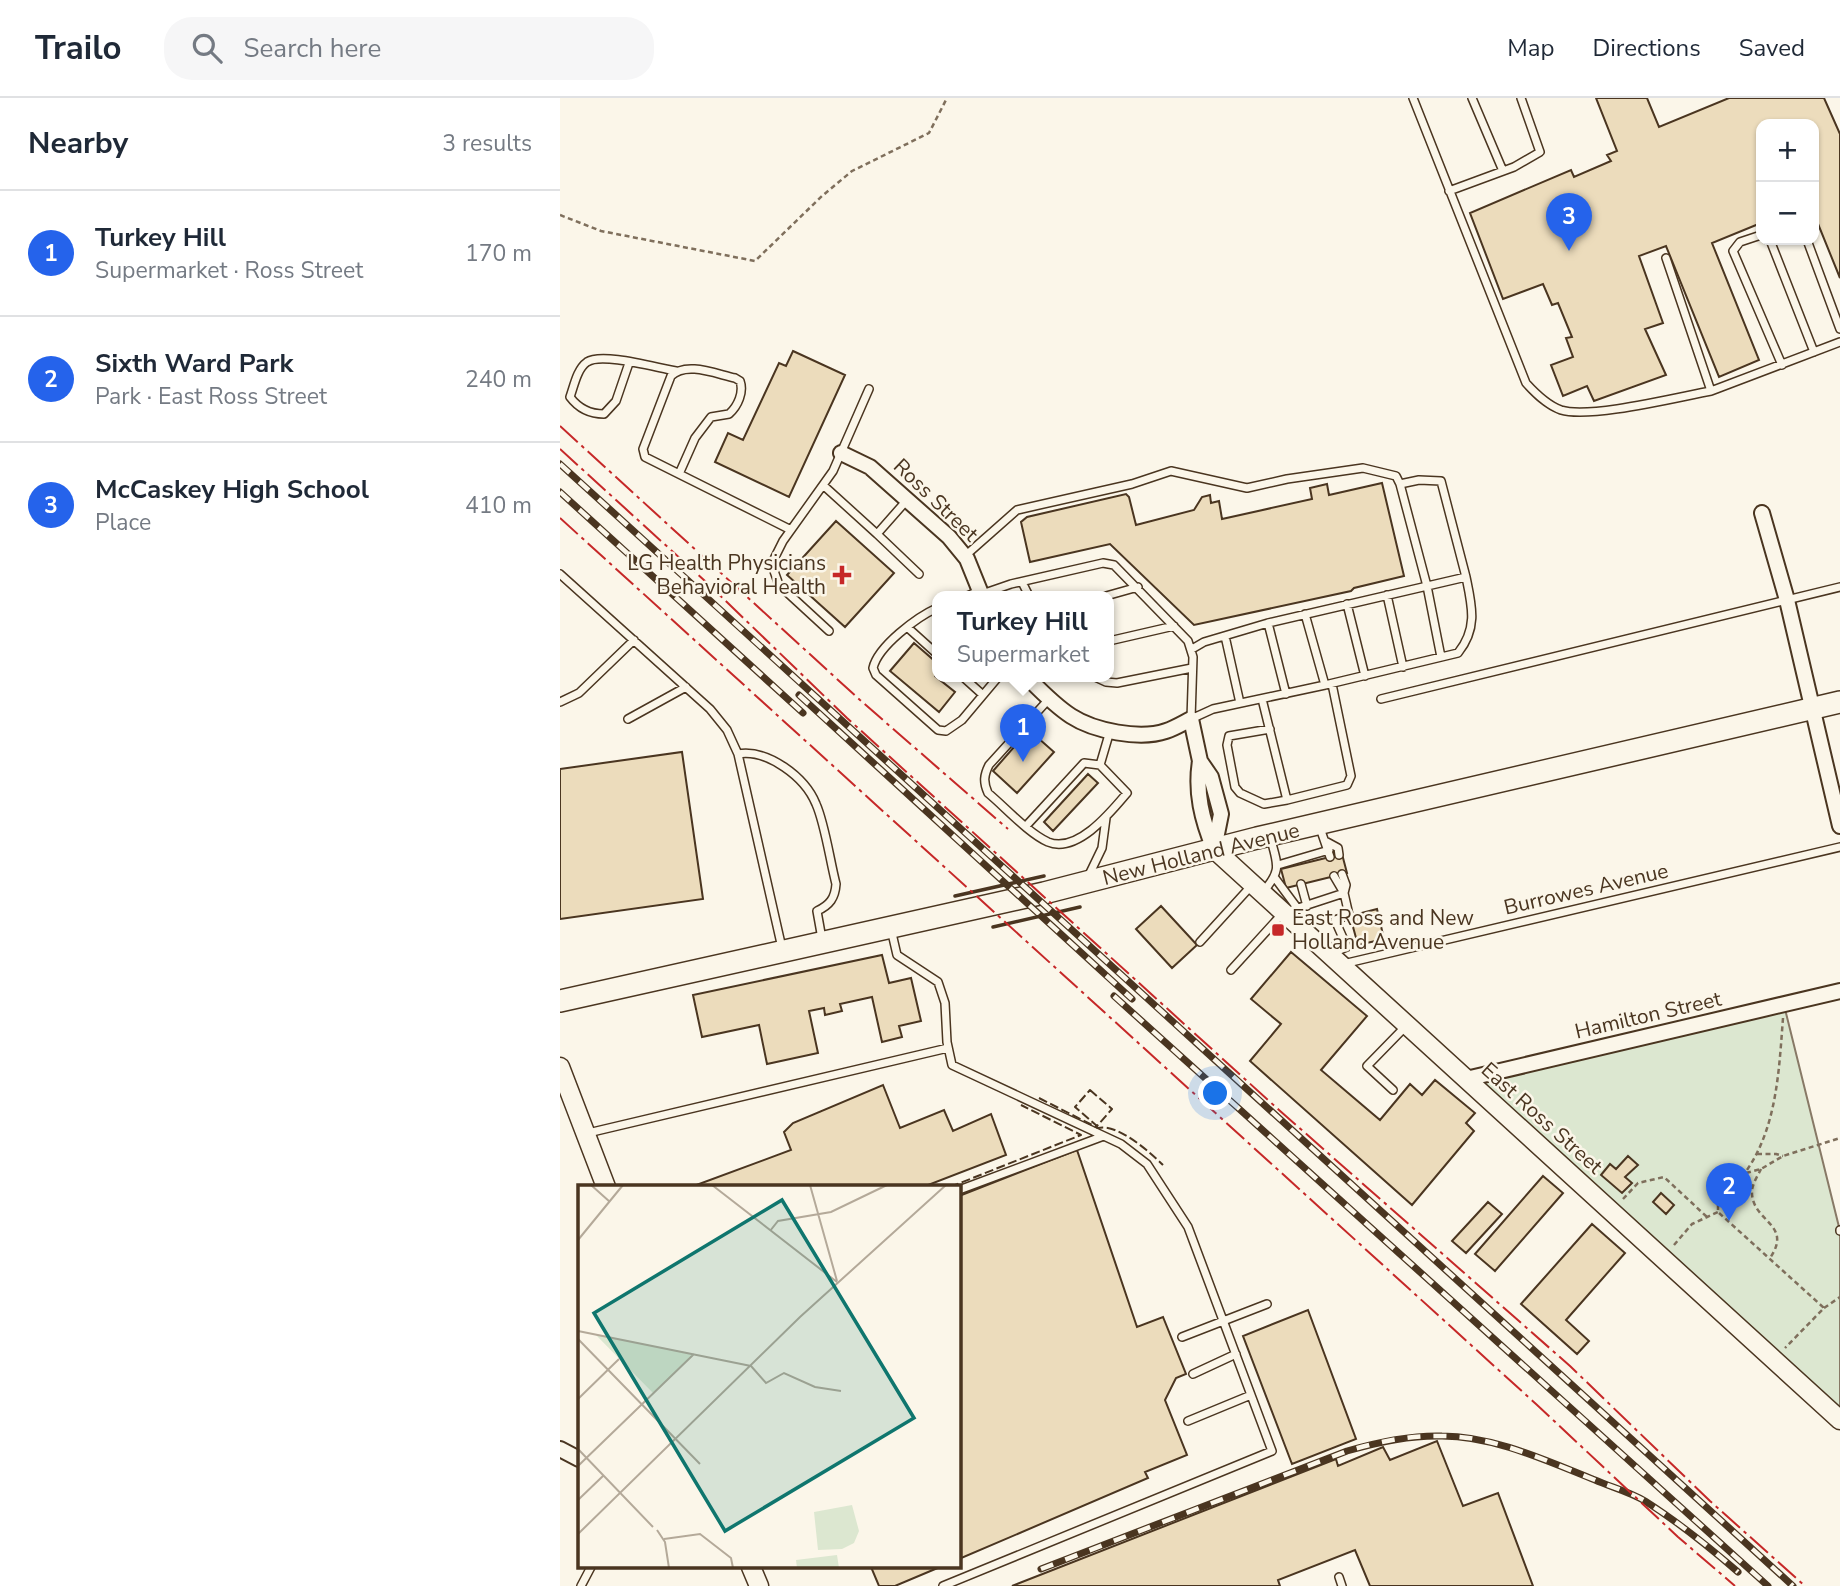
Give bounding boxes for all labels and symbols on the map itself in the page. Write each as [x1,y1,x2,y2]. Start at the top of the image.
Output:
pin: 3 [1546,193,1592,251]
street label: Ross Street [887,452,985,548]
place label: LG Health Physicians Behavioral Health [627,549,826,601]
marker: LG Health Physicians Behavioral Health [832,565,852,585]
pin: 1 [1000,704,1046,762]
street label: New Holland Avenue [1100,816,1302,892]
street label: Burrowes Avenue [1501,856,1671,922]
place label: East Ross and New Holland Avenue [1292,904,1474,956]
marker: East Ross and New Holland Avenue [1270,922,1286,938]
street label: Hamilton Street [1572,984,1725,1045]
street label: East Ross Street [1475,1056,1609,1180]
your location [1198,1076,1232,1110]
pin: 2 [1706,1163,1752,1221]
inset map [578,1185,961,1568]

